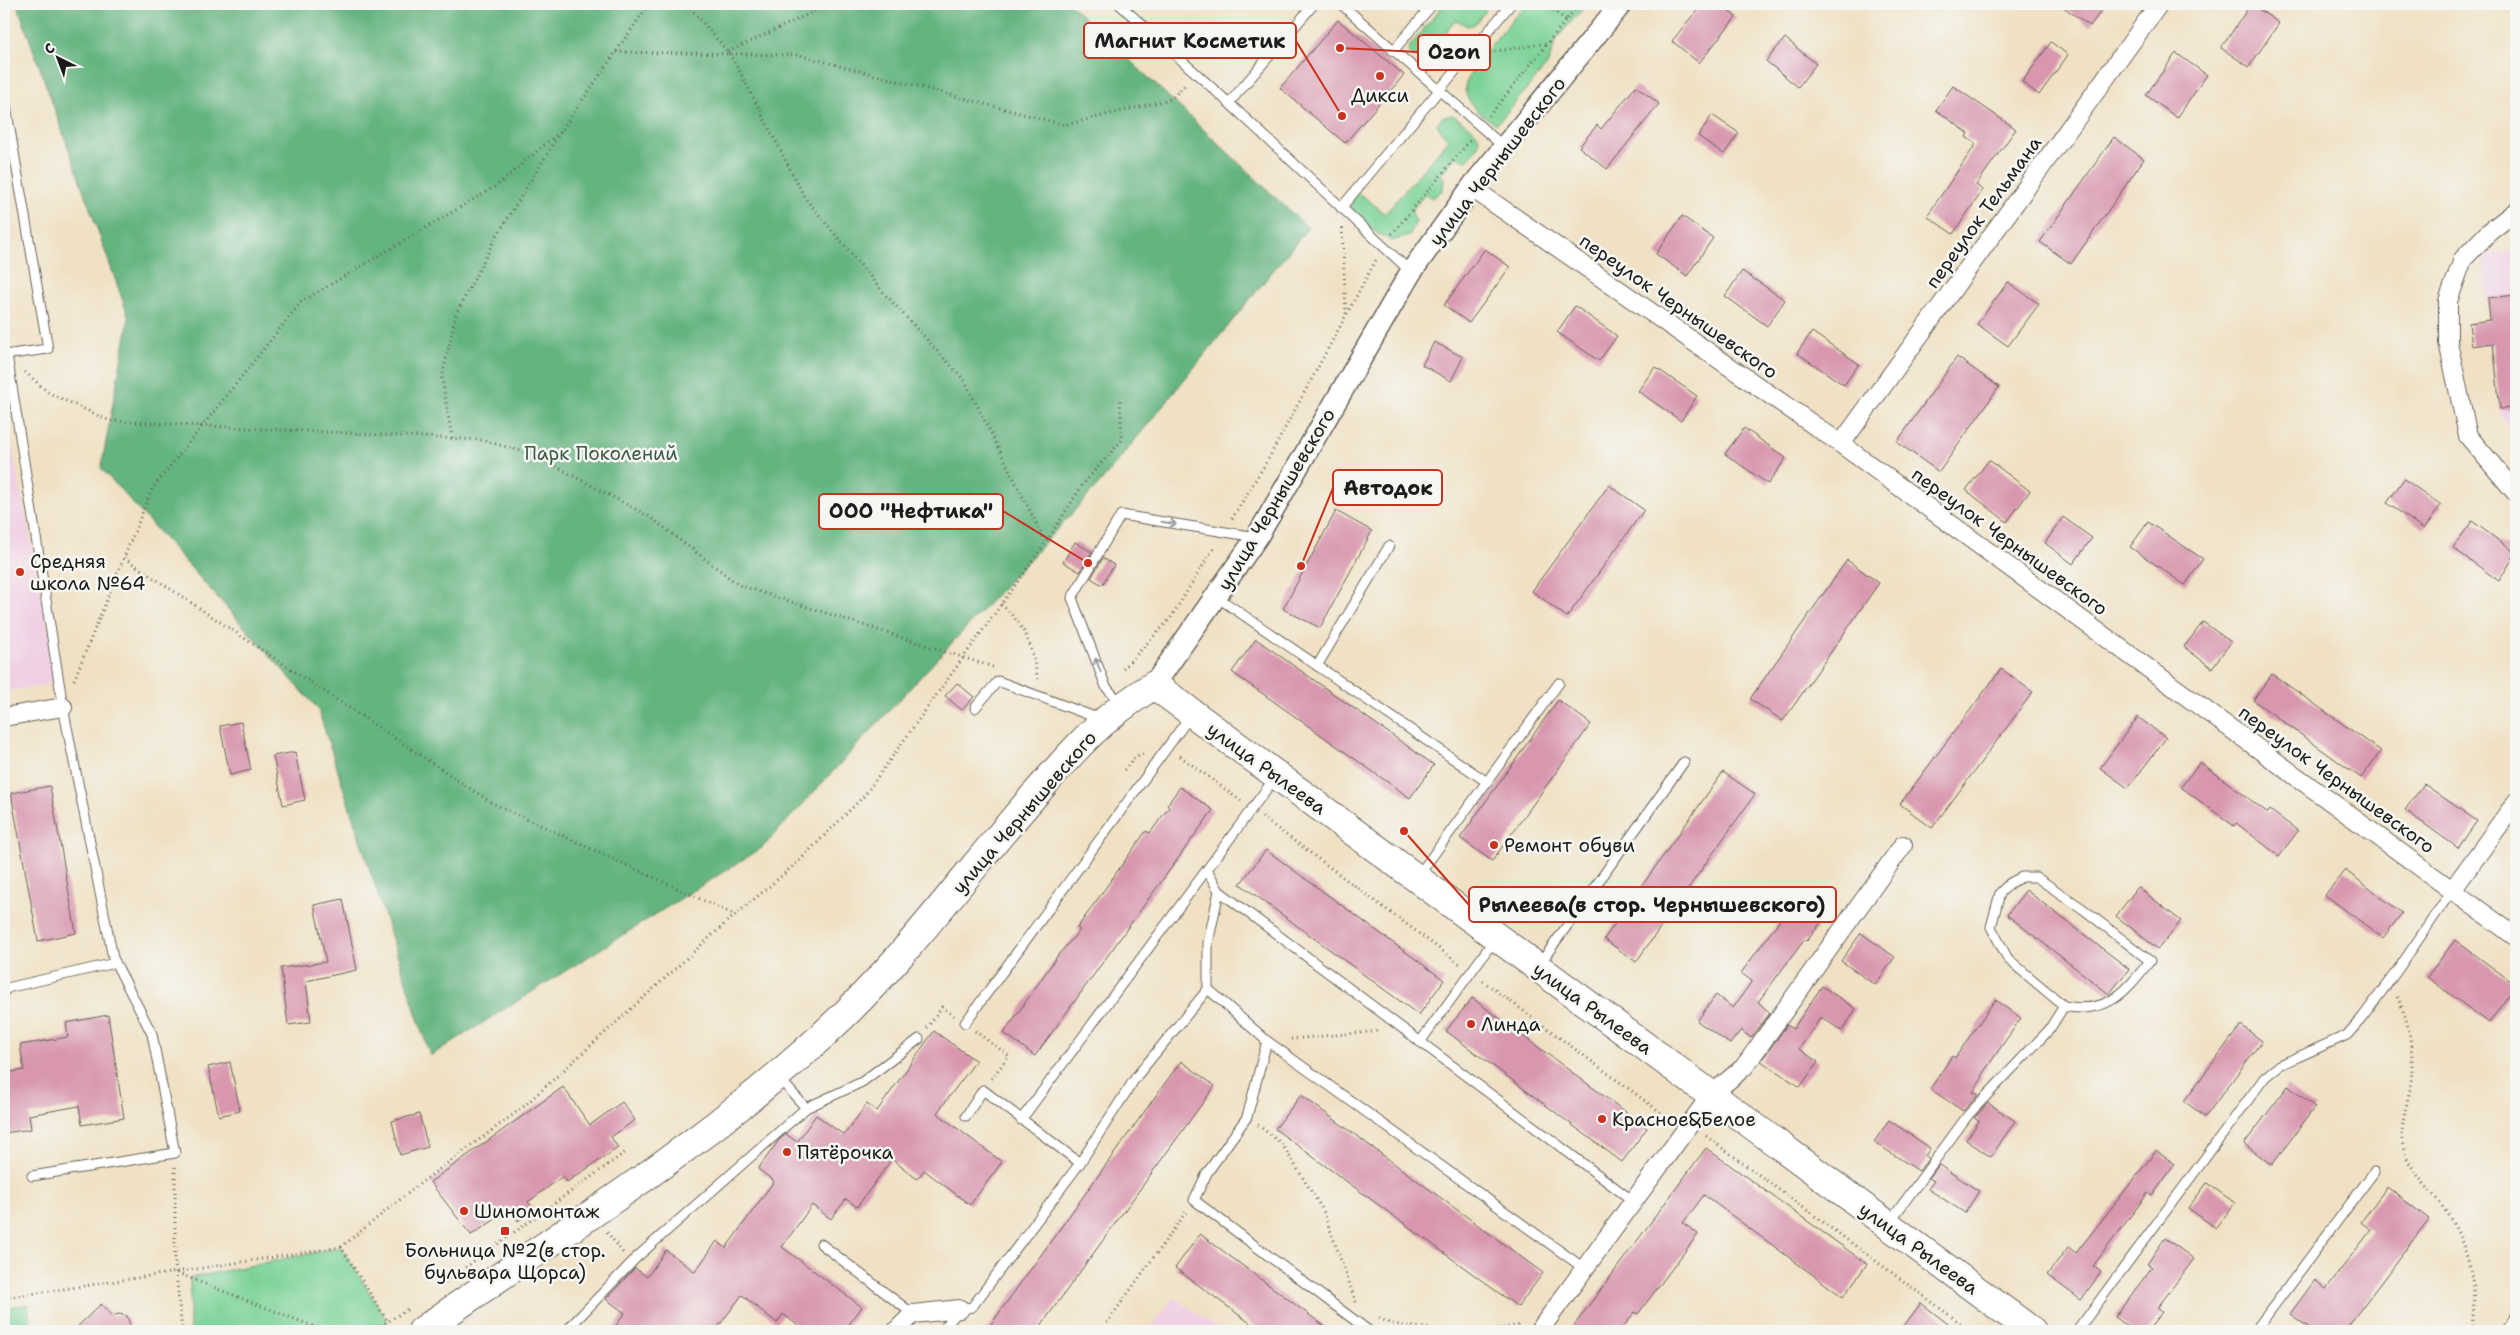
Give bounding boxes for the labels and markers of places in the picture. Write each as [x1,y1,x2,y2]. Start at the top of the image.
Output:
callout: Магнит Косметик [1084,23,1296,58]
callout: Ozon [1418,35,1490,70]
marker: Дикси [1374,70,1386,82]
place label: Дикси [1351,83,1409,108]
callout: Автодок [1333,470,1442,505]
callout: ООО "Нефтика" [819,494,1003,529]
place label: Средняя школа №64 [30,549,145,596]
marker: Средняя школа №64 [14,566,26,578]
place label: Ремонт обуви [1504,833,1635,858]
marker: Ремонт обуви [1488,839,1500,851]
callout: Рылеева(в стор. Чернышевского) [1469,887,1836,922]
place label: Линда [1481,1012,1541,1037]
marker: Линда [1465,1018,1477,1030]
place label: Красное&Белое [1612,1107,1756,1132]
marker: Красное&Белое [1596,1113,1608,1125]
place label: Пятёрочка [797,1140,893,1165]
marker: Пятёрочка [781,1146,793,1158]
place label: Шиномонтаж [474,1199,600,1224]
marker: Шиномонтаж [458,1205,470,1217]
marker: Больница №2(в стор. бульвара Щорса) [499,1225,511,1237]
place label: Больница №2(в стор. бульвара Щорса) [404,1238,606,1285]

